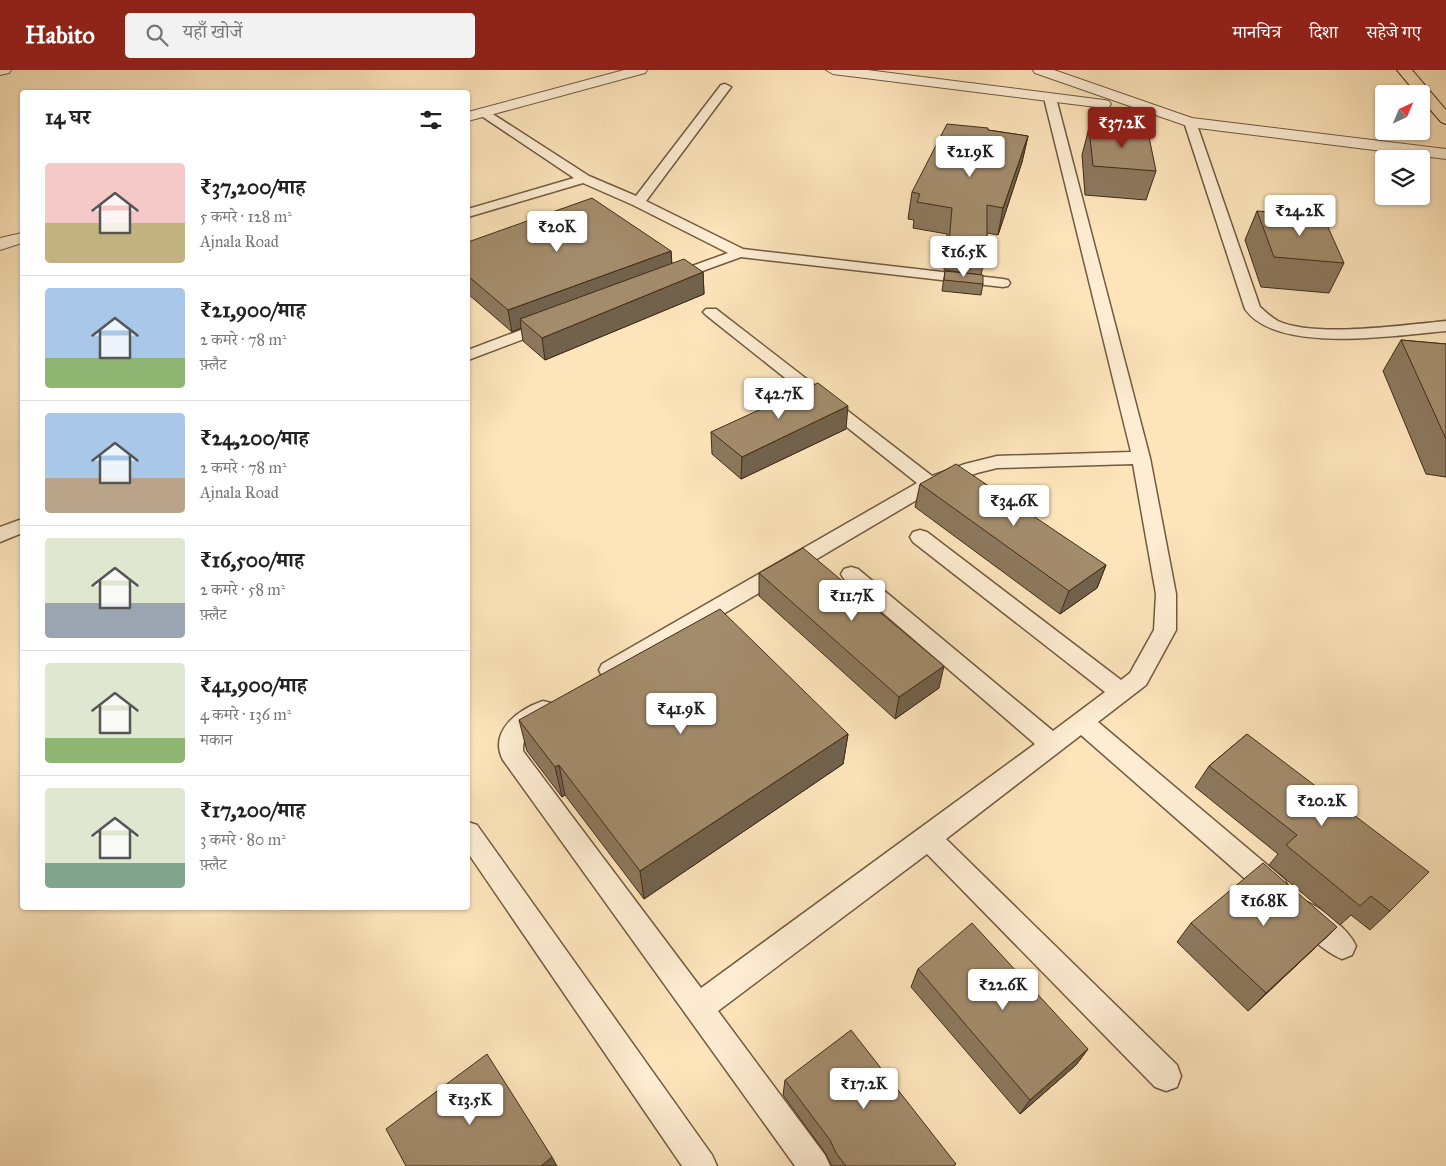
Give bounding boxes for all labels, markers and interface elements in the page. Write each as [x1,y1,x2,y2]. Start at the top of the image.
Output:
search box [125,13,475,58]
text: Habito [25,20,95,50]
text: यहाँ खोजें [183,20,242,43]
icon: search [143,21,171,49]
text: मानचित्र [1233,21,1281,43]
text: दिशा [1309,21,1338,43]
text: सहेजे गए [1366,21,1421,43]
north arrow [1375,85,1430,140]
map controls [1375,85,1430,205]
text: 14 घर [45,104,90,130]
icon: filters [417,106,445,134]
pin: ₹37.2K [1081,106,1163,149]
text: ₹37.2K [1099,113,1145,132]
pin: ₹21.9K [929,136,1011,178]
text: ₹21.9K [947,142,993,161]
button: layers [1375,150,1430,205]
text: ₹37,200/माह [200,174,305,200]
icon: home [85,183,145,243]
pin: ₹24.2K [1259,194,1341,237]
text: ₹24.2K [1276,201,1324,220]
text: 5 कमरे · 128 m² [200,207,292,226]
pin: ₹20K [527,210,587,253]
text: ₹20K [538,217,576,236]
text: Ajnala Road [200,232,279,251]
pin: ₹16.5K [923,236,1005,278]
text: ₹16.5K [941,242,987,261]
text: ₹21,900/माह [200,297,306,323]
icon: home [85,308,145,368]
text: 2 कमरे · 78 m² [200,330,287,349]
text: फ़्लैट [200,355,227,374]
pin: ₹42.7K [738,378,820,420]
text: ₹42.7K [755,384,803,403]
text: ₹24,200/माह [200,425,309,451]
icon: home [85,433,145,493]
text: 2 कमरे · 78 m² [200,458,287,477]
text: Ajnala Road [200,483,279,502]
pin: ₹34.6K [973,484,1055,527]
text: ₹34.6K [990,491,1038,510]
text: ₹16,500/माह [200,547,304,573]
icon: home [85,558,145,618]
text: 2 कमरे · 58 m² [200,580,285,599]
pin: ₹11.7K [811,580,893,622]
text: ₹11.7K [830,586,874,605]
text: फ़्लैट [200,605,227,624]
text: ₹41,900/माह [200,672,307,698]
icon: home [85,683,145,743]
pin: ₹41.9K [640,692,722,735]
text: ₹41.9K [657,699,705,718]
text: 4 कमरे · 136 m² [200,705,291,724]
text: मकान [200,730,232,749]
pin: ₹20.2K [1281,784,1363,827]
text: ₹20.2K [1298,791,1346,810]
text: ₹17,200/माह [200,797,305,823]
icon: home [85,808,145,868]
text: 3 कमरे · 80 m² [200,830,286,849]
text: फ़्लैट [200,855,227,874]
pin: ₹16.8K [1223,884,1305,927]
text: ₹16.8K [1241,891,1287,910]
pin: ₹22.6K [962,968,1044,1011]
text: ₹22.6K [979,975,1027,994]
pin: ₹17.2K [823,1068,905,1110]
text: ₹17.2K [841,1074,887,1093]
pin: ₹13.5K [429,1084,511,1126]
text: ₹13.5K [448,1090,492,1109]

